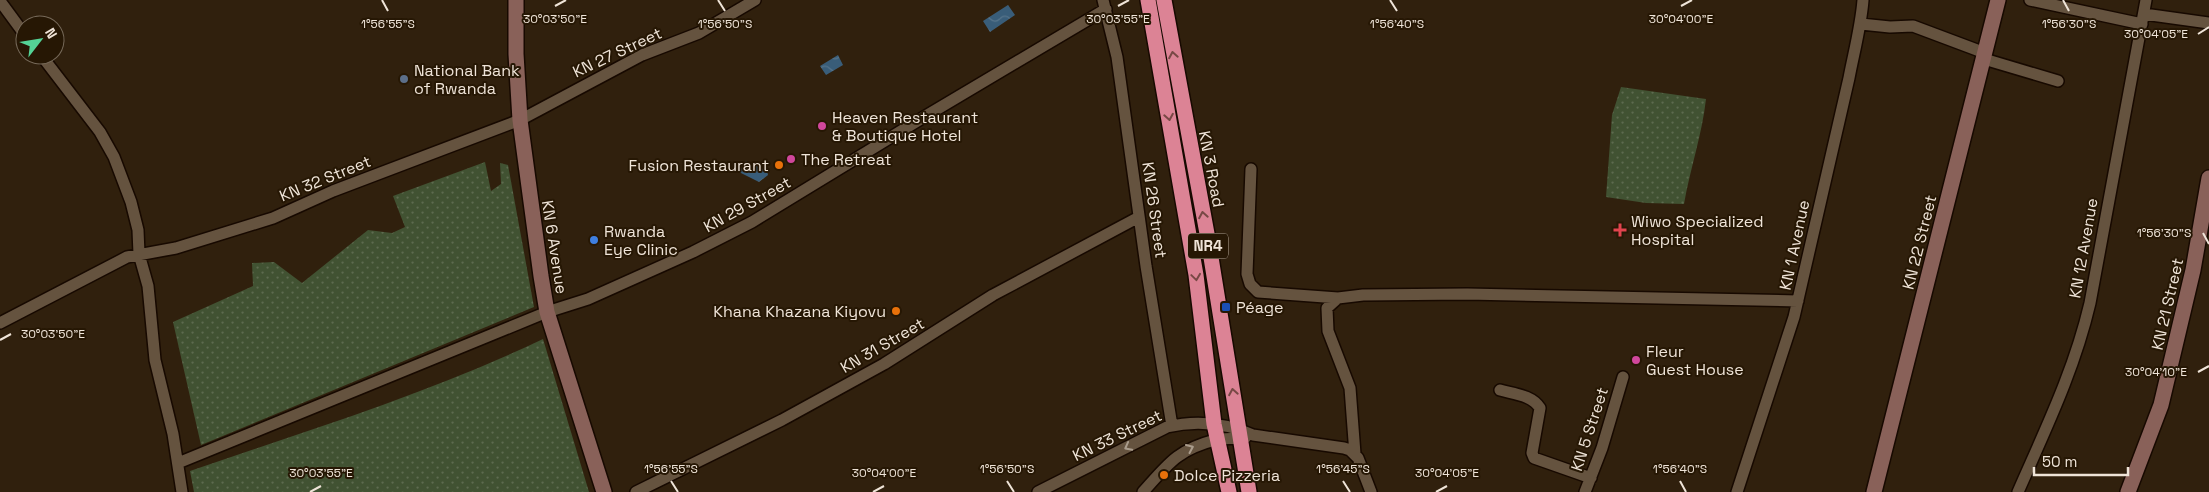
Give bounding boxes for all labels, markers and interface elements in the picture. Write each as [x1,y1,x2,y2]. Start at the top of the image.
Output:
text: 30°03'50"E [523,11,587,27]
text: 30°03'55"E [1086,11,1150,27]
text: 30°04'00"E [1649,11,1714,27]
north arrow [15,15,65,65]
text: 1°56'55"S [361,16,415,32]
text: 1°56'50"S [698,16,752,32]
text: 1°56'40"S [1370,16,1424,32]
text: 1°56'30"S [2042,16,2096,32]
street label: KN 27 Street [569,23,665,82]
text: N [41,25,61,42]
text: 30°04'05"E [2124,26,2188,42]
one-way arrow [1168,51,1179,59]
place label: National Bank of Rwanda [414,60,520,99]
marker: National Bank of Rwanda [398,73,410,85]
place label: Heaven Restaurant & Boutique Hotel [832,107,978,146]
one-way arrow [1164,113,1174,121]
marker: Heaven Restaurant & Boutique Hotel [816,120,828,132]
street label: KN 3 Road [1194,129,1229,209]
place label: The Retreat [801,149,892,170]
street label: KN 32 Street [276,151,374,206]
marker: The Retreat [785,153,797,165]
place label: Fusion Restaurant [629,155,769,176]
marker: Fusion Restaurant [773,159,785,171]
street label: KN 26 Street [1137,161,1172,260]
street label: KN 29 Street [700,172,795,237]
street label: KN 22 Street [1898,193,1941,292]
street label: KN 12 Avenue [2064,196,2103,300]
street label: KN 1 Avenue [1775,198,1814,292]
street label: KN 6 Avenue [537,199,572,295]
one-way arrow [1199,210,1209,219]
place label: Wiwo Specialized Hospital [1631,211,1763,250]
place label: Rwanda Eye Clinic [604,221,678,260]
marker: Wiwo Specialized Hospital [1613,223,1627,237]
text: 1°56'30"S [2137,225,2191,241]
marker: Rwanda Eye Clinic [588,234,600,246]
road number: NR4 [1188,234,1228,258]
street label: KN 21 Street [2147,256,2188,352]
one-way arrow [1190,273,1201,281]
place label: Péage [1236,297,1284,318]
place label: Khana Khazana Kiyovu [713,301,886,322]
marker: Péage [1220,301,1232,313]
marker: Khana Khazana Kiyovu [890,305,902,317]
street label: KN 31 Street [836,313,928,378]
text: 30°03'50"E [21,326,85,342]
place label: Fleur Guest House [1646,341,1744,380]
marker: Fleur Guest House [1630,354,1642,366]
text: 30°04'10"E [2125,364,2187,380]
street label: KN 5 Street [1566,384,1613,474]
one-way arrow [1228,388,1238,397]
street label: KN 33 Street [1069,405,1165,466]
one-way arrow [1125,441,1134,451]
one-way arrow [1185,444,1194,455]
scale bar [2034,444,2128,476]
text: 50 m [2042,452,2077,471]
text: 1°56'55"S [644,461,698,477]
text: 1°56'50"S [980,461,1034,477]
text: 1°56'45"S [1316,461,1370,477]
text: 1°56'40"S [1653,461,1707,477]
text: 30°03'55"E [289,465,353,481]
text: 30°04'00"E [852,465,917,481]
place label: Dolce Pizzeria [1174,465,1280,486]
text: 30°04'05"E [1415,465,1479,481]
marker: Dolce Pizzeria [1158,469,1170,481]

